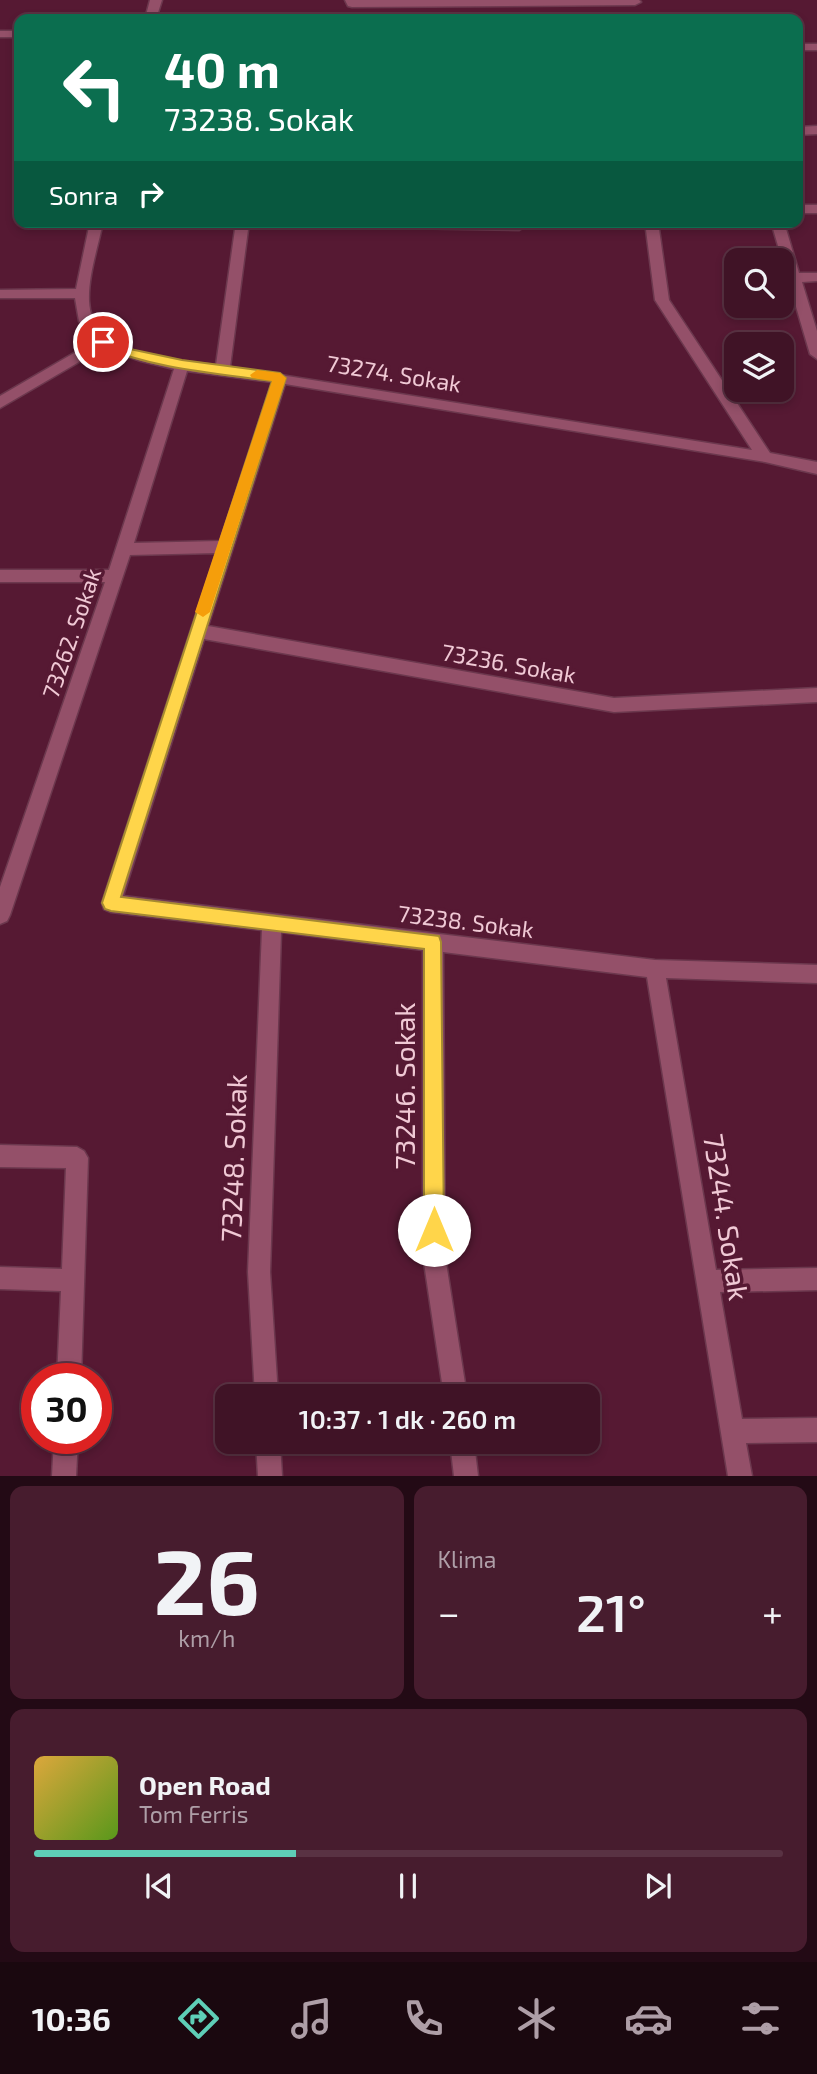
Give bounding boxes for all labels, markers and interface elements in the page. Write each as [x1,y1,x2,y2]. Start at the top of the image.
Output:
text: 40 m [164,39,280,98]
icon: left [49,42,140,133]
text: 73238. Sokak [164,99,354,137]
icon: right [132,175,170,213]
text: Sonra [49,179,118,210]
map controls [724,248,794,402]
button: search [724,248,794,318]
pin [73,312,133,372]
icon: arrive [84,323,122,361]
button: layers [724,332,794,402]
street label: 73274. Sokak [325,349,464,397]
street label: 73262. Sokak [36,564,106,702]
street label: 73236. Sokak [440,637,579,689]
street label: 73238. Sokak [396,899,536,943]
street label: 73246. Sokak [387,1002,421,1170]
street label: 73248. Sokak [213,1073,253,1243]
street label: 73244. Sokak [697,1131,757,1303]
position arrow [397,1193,471,1267]
speed limit sign: 30 [21,1363,112,1454]
text: 10:37 · 1 dk · 260 m [299,1403,516,1434]
text: 26 [153,1524,260,1633]
text: Klima [438,1545,496,1573]
text: 21° [576,1580,646,1642]
text: − [438,1589,460,1635]
text: + [762,1589,783,1635]
text: km/h [178,1624,235,1652]
text: Open Road [139,1769,271,1800]
text: Tom Ferris [139,1800,248,1828]
icon: previous [140,1867,178,1905]
icon: pause [389,1867,427,1905]
icon: next [639,1867,677,1905]
icon: directions [174,1994,223,2043]
icon: music [287,1994,336,2043]
icon: phone [399,1994,448,2043]
icon: climate [512,1994,561,2043]
icon: car [624,1994,673,2043]
icon: filters [736,1994,785,2043]
text: 10:36 [32,1999,111,2037]

